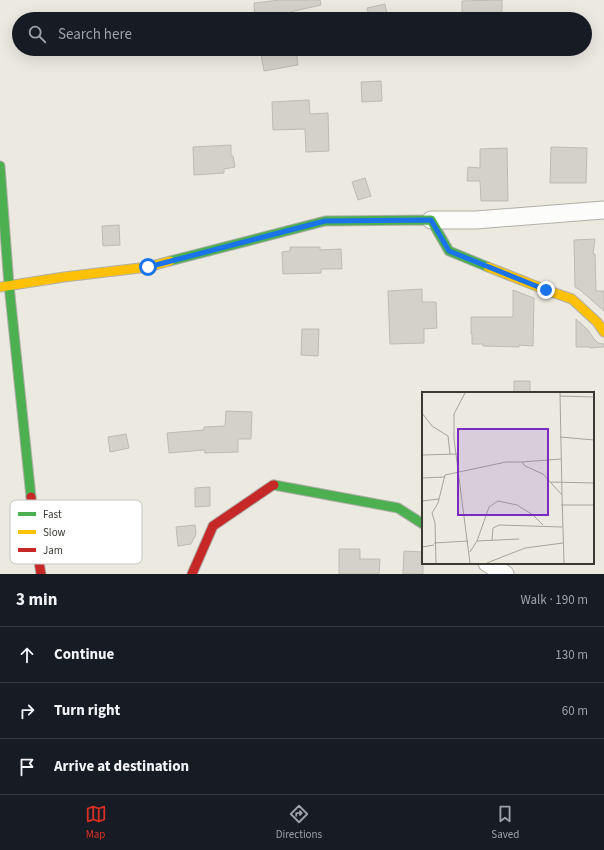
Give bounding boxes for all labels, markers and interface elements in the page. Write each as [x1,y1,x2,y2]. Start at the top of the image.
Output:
search box [12,12,592,56]
icon: search [26,23,48,45]
text: Search here [58,24,132,45]
route start [139,258,157,276]
route end [537,281,555,299]
inset map [422,392,594,564]
legend [10,500,142,564]
text: Fast [43,507,62,522]
text: Slow [43,525,66,540]
text: Jam [43,543,63,558]
text: 3 min [16,588,57,612]
text: Walk · 190 m [520,591,588,609]
icon: ahead [16,644,38,666]
text: Continue [54,644,114,665]
text: 130 m [555,646,588,664]
icon: right [16,700,38,722]
text: Turn right [54,700,120,721]
text: 60 m [562,702,588,720]
icon: arrive [16,756,38,778]
text: Arrive at destination [54,756,189,777]
tab: Map [85,803,107,842]
tab: Directions [276,803,322,842]
tab: Saved [491,803,519,842]

